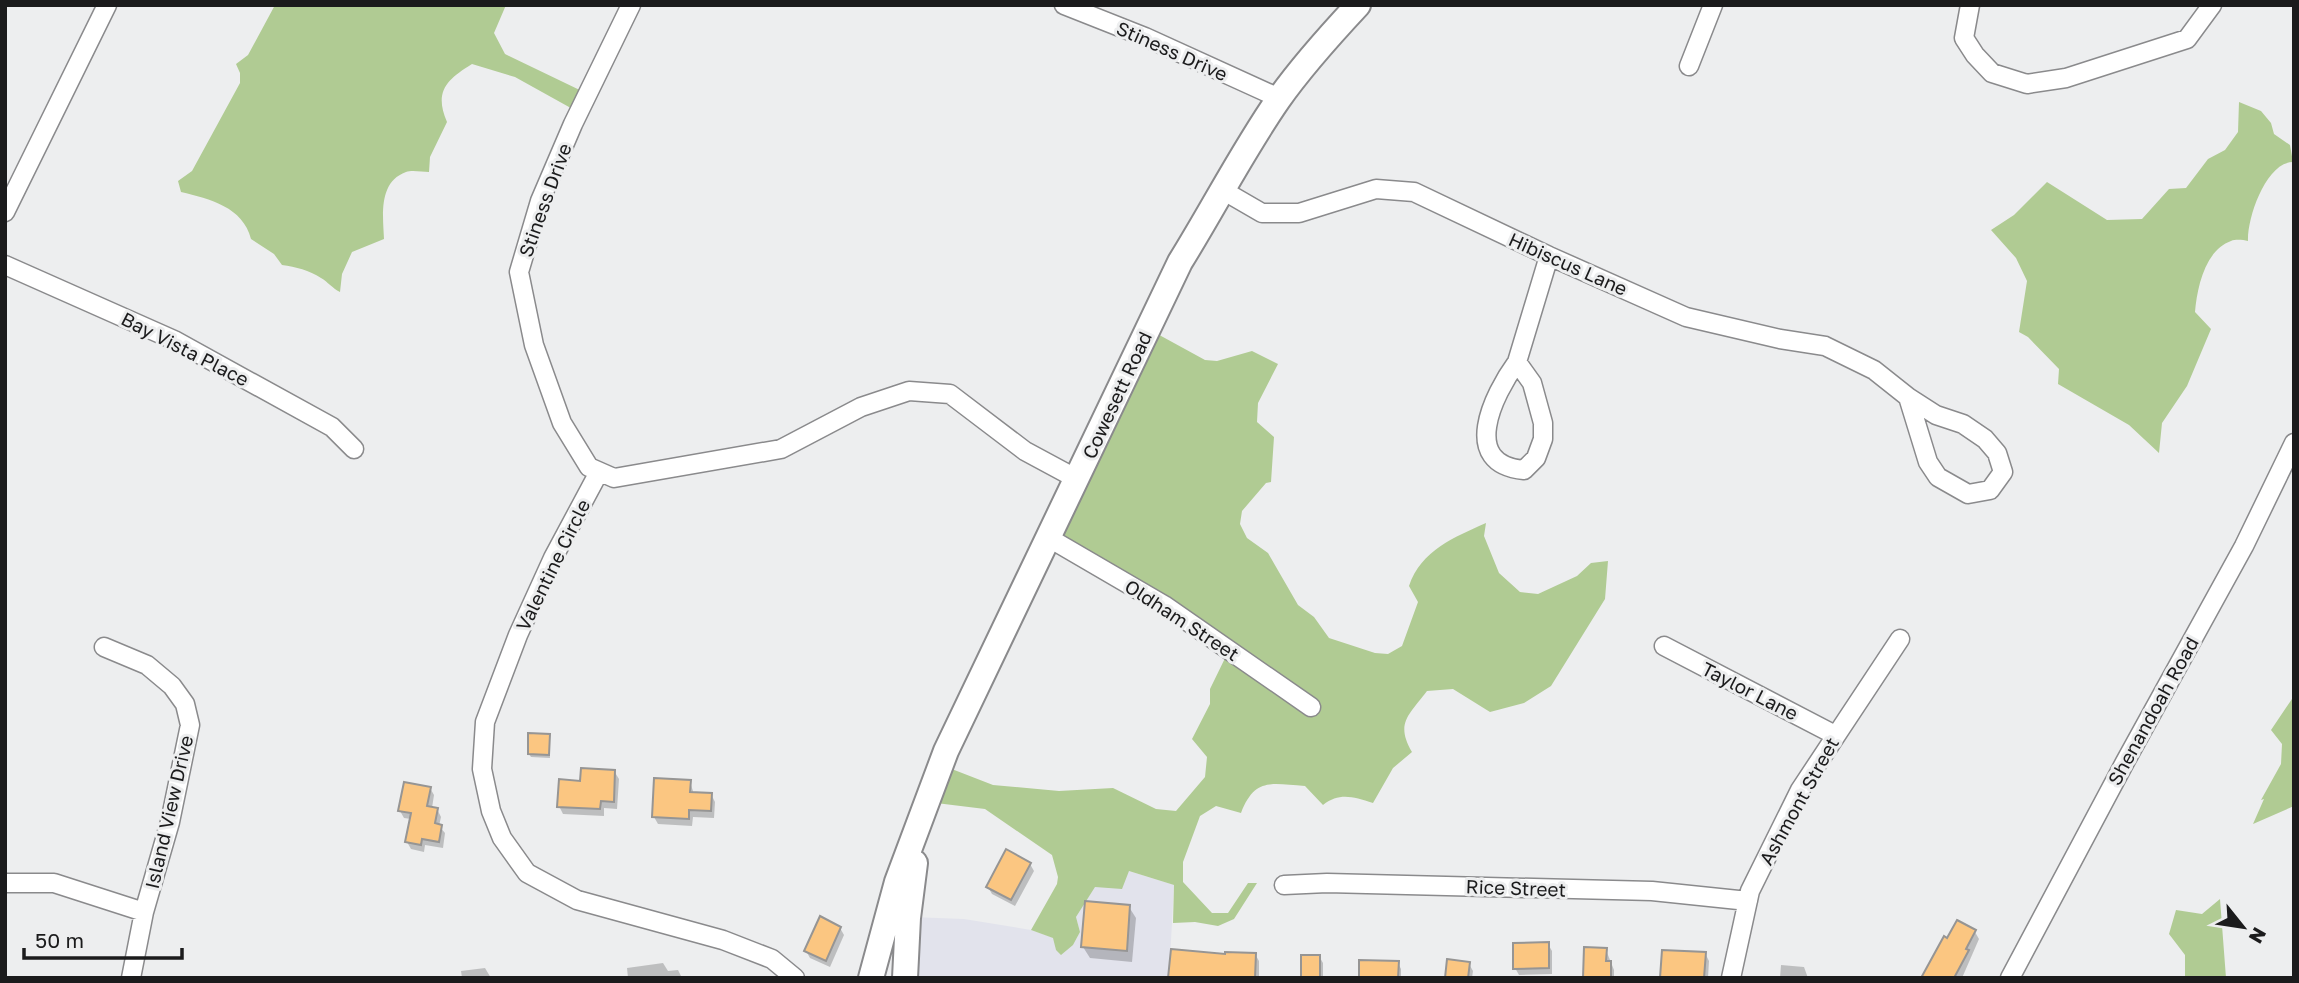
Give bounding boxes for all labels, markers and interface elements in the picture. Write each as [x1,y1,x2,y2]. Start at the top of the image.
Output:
street label: Stiness Drive [1113,16,1231,85]
street label: Stiness Drive [513,140,576,260]
street label: Hibiscus Lane [1505,227,1631,300]
street label: Bay Vista Place [118,307,253,391]
street label: Cowesett Road [1077,327,1156,462]
street label: Valentine Circle [511,495,594,634]
street label: Oldham Street [1121,574,1244,665]
street label: Shenandoah Road [2102,633,2203,789]
street label: Taylor Lane [1698,656,1802,725]
street label: Island View Drive [140,733,197,891]
street label: Ashmont Street [1754,733,1843,869]
street label: Rice Street [1465,874,1567,901]
north arrow [2208,892,2278,962]
scale bar [24,916,182,960]
text: N [2245,924,2272,948]
text: 50 m [35,927,84,953]

